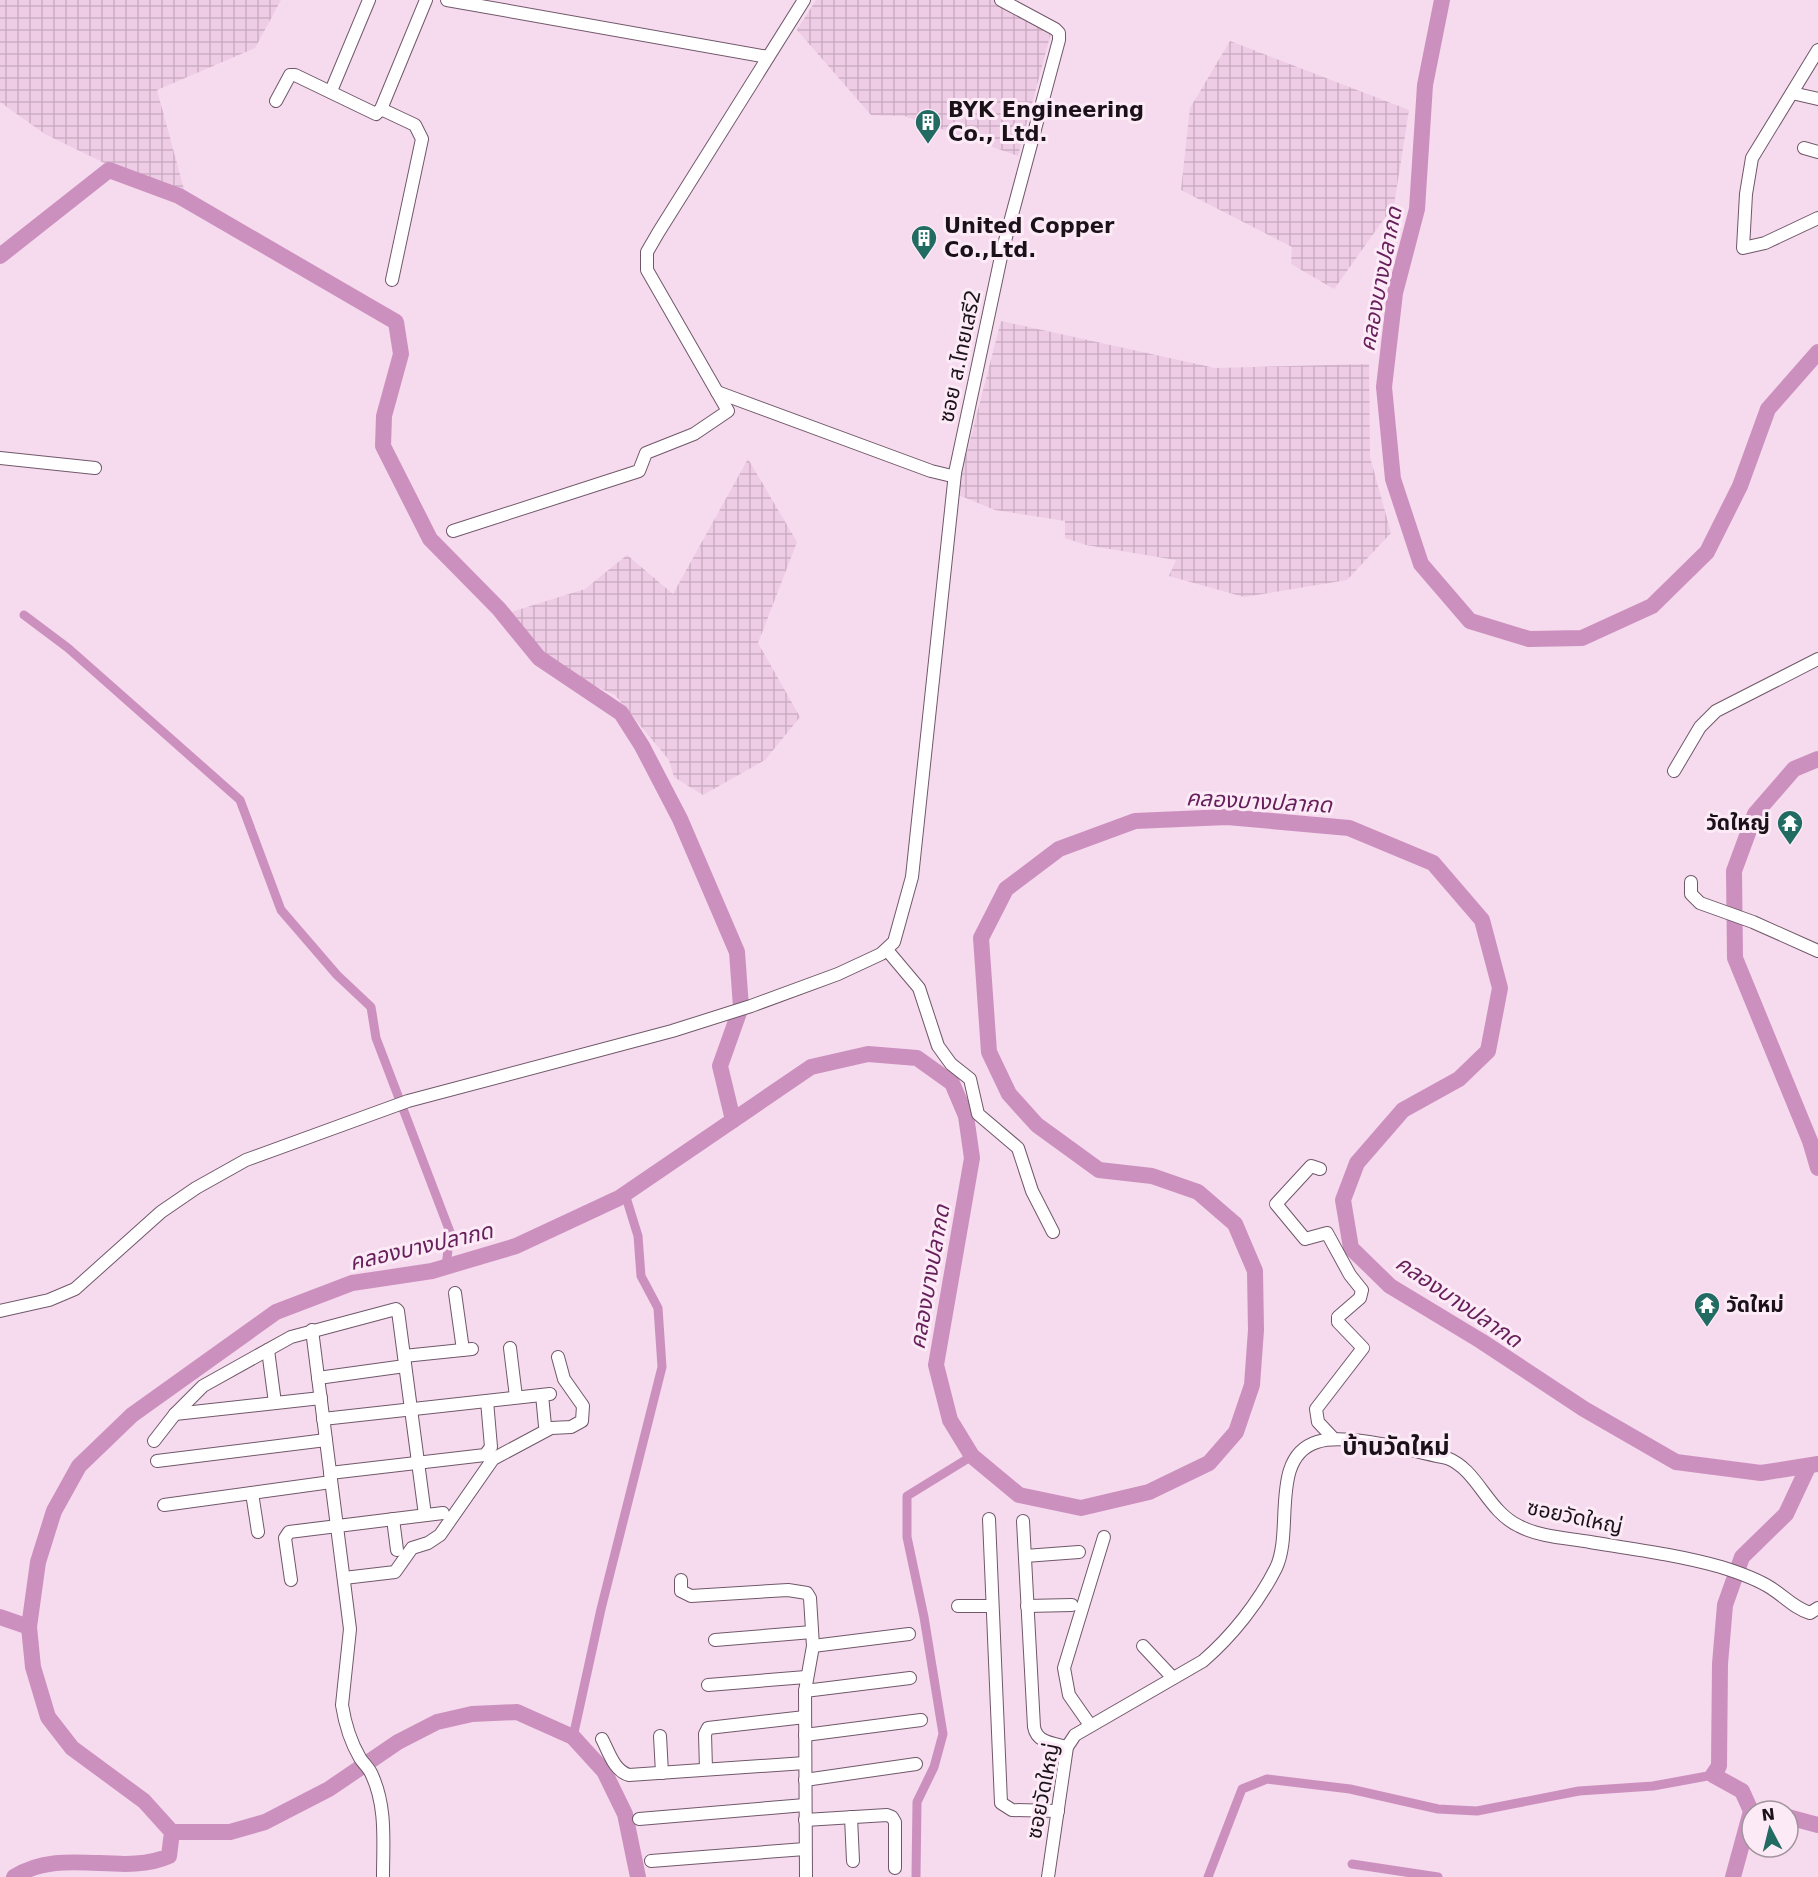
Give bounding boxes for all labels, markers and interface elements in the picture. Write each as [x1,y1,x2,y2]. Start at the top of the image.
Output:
place label: BYK Engineering Co., Ltd. [948,98,1144,146]
building icon: BYK Engineering Co., Ltd. [913,107,943,145]
water label: คลองบางปลากด [1354,204,1407,353]
place label: United Copper Co.,Ltd. [944,214,1115,262]
building icon: United Copper Co.,Ltd. [909,223,939,261]
street label: ซอย ส.ไทยเสรี2 [934,288,986,424]
water label: คลองบางปลากด [1185,785,1334,818]
temple icon: วัดใหญ่ [1775,808,1805,846]
place label: วัดใหญ่ [1706,811,1770,835]
water label: คลองบางปลากด [904,1202,955,1351]
water label: คลองบางปลากด [347,1218,497,1275]
water label: คลองบางปลากด [1391,1250,1527,1353]
temple icon: วัดใหม่ [1692,1290,1722,1328]
place label: วัดใหม่ [1726,1293,1784,1317]
district label: บ้านวัดใหม่ [1342,1433,1450,1461]
street label: ซอยวัดใหญ่ [1525,1495,1625,1539]
street label: ซอยวัดใหญ่ [1022,1741,1064,1841]
north arrow [1740,1799,1800,1859]
text: N [1760,1804,1776,1825]

